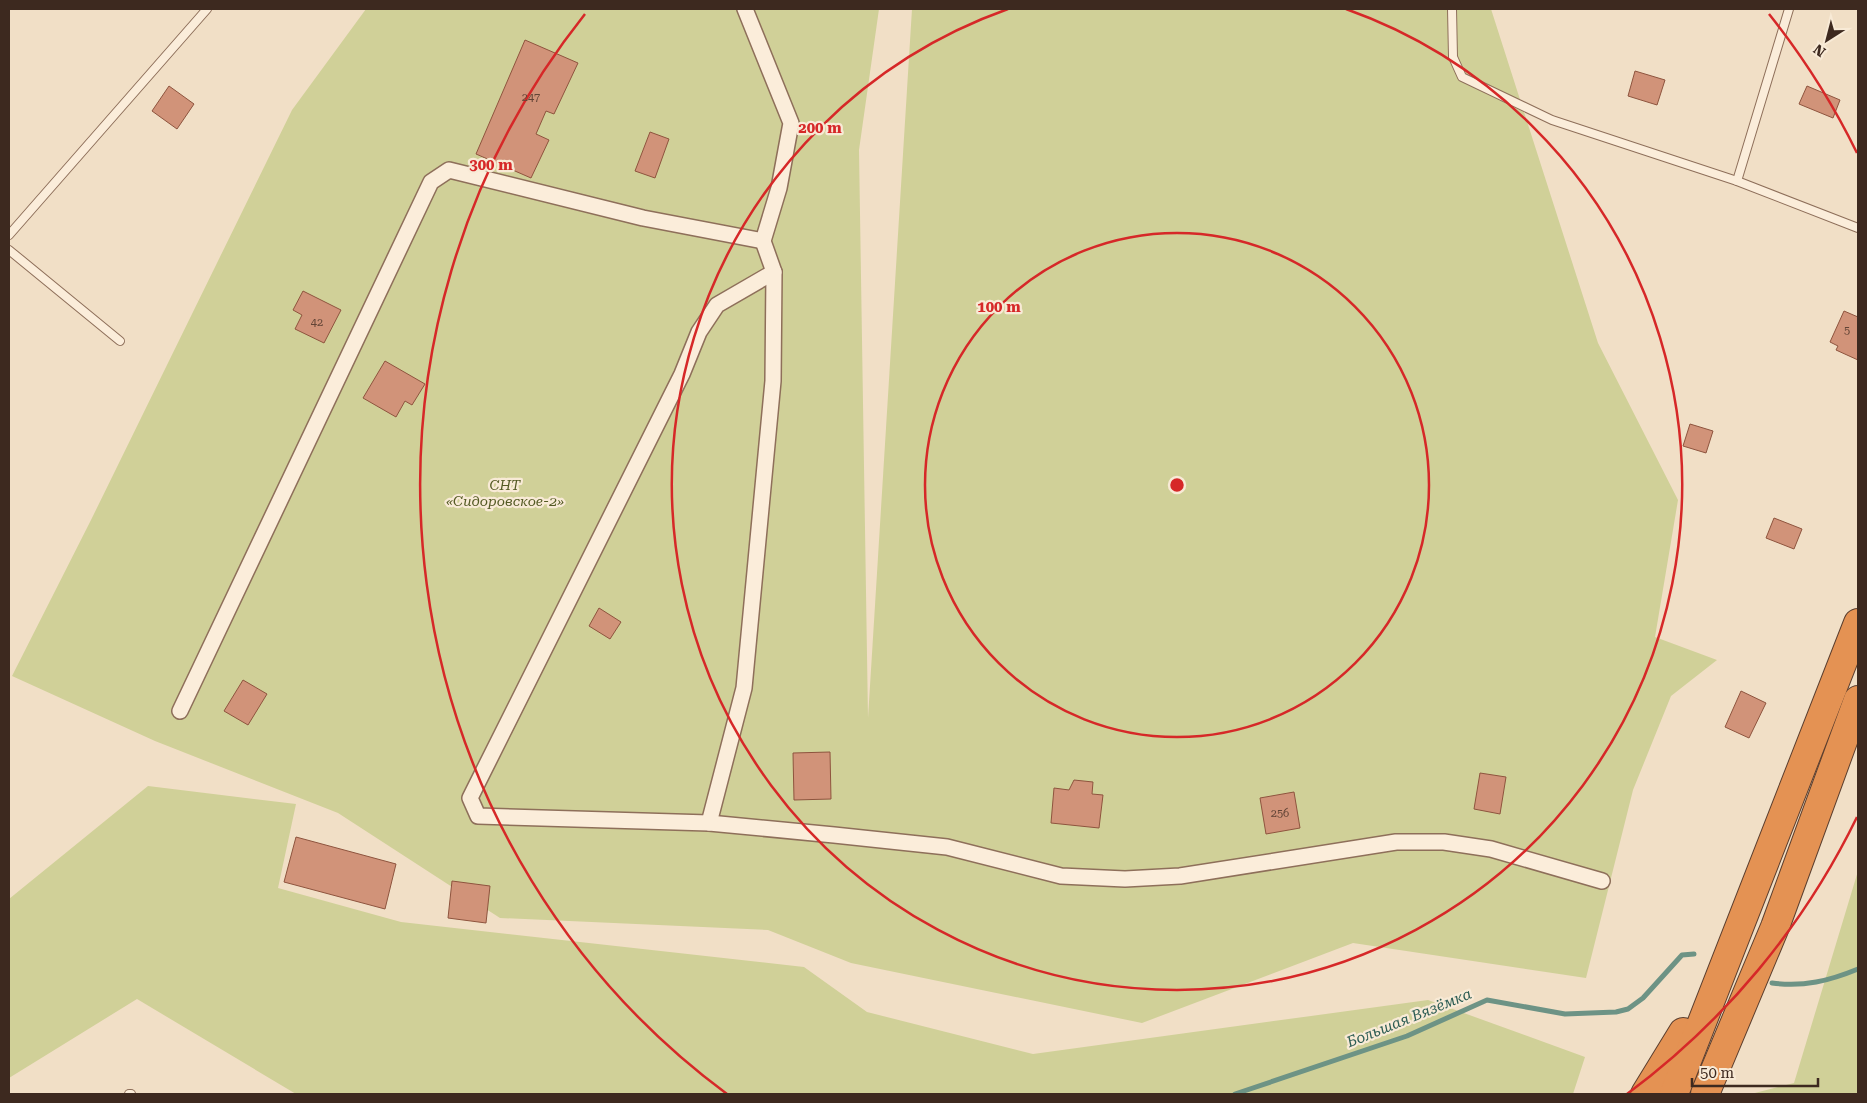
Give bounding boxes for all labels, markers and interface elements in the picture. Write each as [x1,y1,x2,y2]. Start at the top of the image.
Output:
north arrow [1802,15,1852,65]
text: N [1810,41,1828,60]
house number: 247 [522,91,540,104]
text: 200 m [798,119,842,137]
text: 300 m [469,156,513,174]
text: 100 m [977,298,1021,316]
house number: 42 [311,316,323,329]
house number: 5 [1844,324,1850,337]
centre of rings [1168,476,1186,494]
park label: СНТ «Сидоровское-2» [446,477,564,509]
house number: 256 [1271,807,1289,820]
water label: Большая Вязёмка [1343,985,1474,1052]
scale bar [1692,1056,1818,1088]
text: 50 m [1700,1064,1735,1082]

